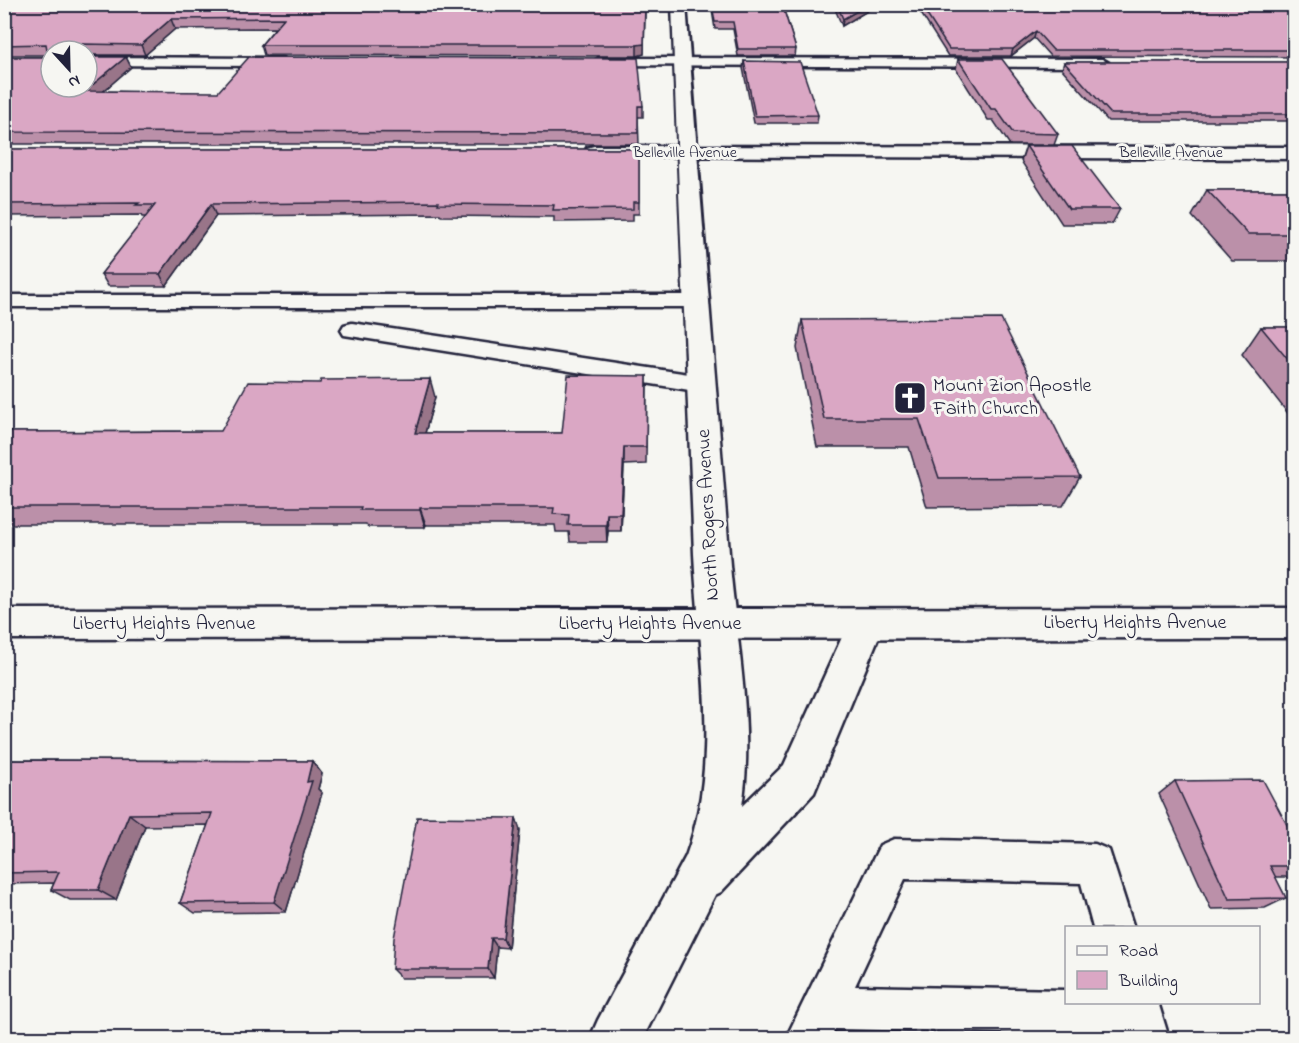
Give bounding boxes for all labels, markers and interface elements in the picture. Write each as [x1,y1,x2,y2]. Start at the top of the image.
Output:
north arrow [39,39,99,99]
text: N [64,68,83,94]
street label: Belleville Avenue [632,141,738,165]
street label: Belleville Avenue [1118,141,1224,165]
place label: Mount Zion Apostle Faith Church [932,372,1092,424]
church icon: Mount Zion Apostle Faith Church [892,380,928,416]
street label: North Rogers Avenue [690,428,729,602]
street label: Liberty Heights Avenue [1043,609,1227,639]
street label: Liberty Heights Avenue [72,610,256,640]
street label: Liberty Heights Avenue [558,610,742,640]
legend [1065,926,1260,1004]
text: Road [1119,939,1158,965]
text: Building [1118,969,1178,996]

